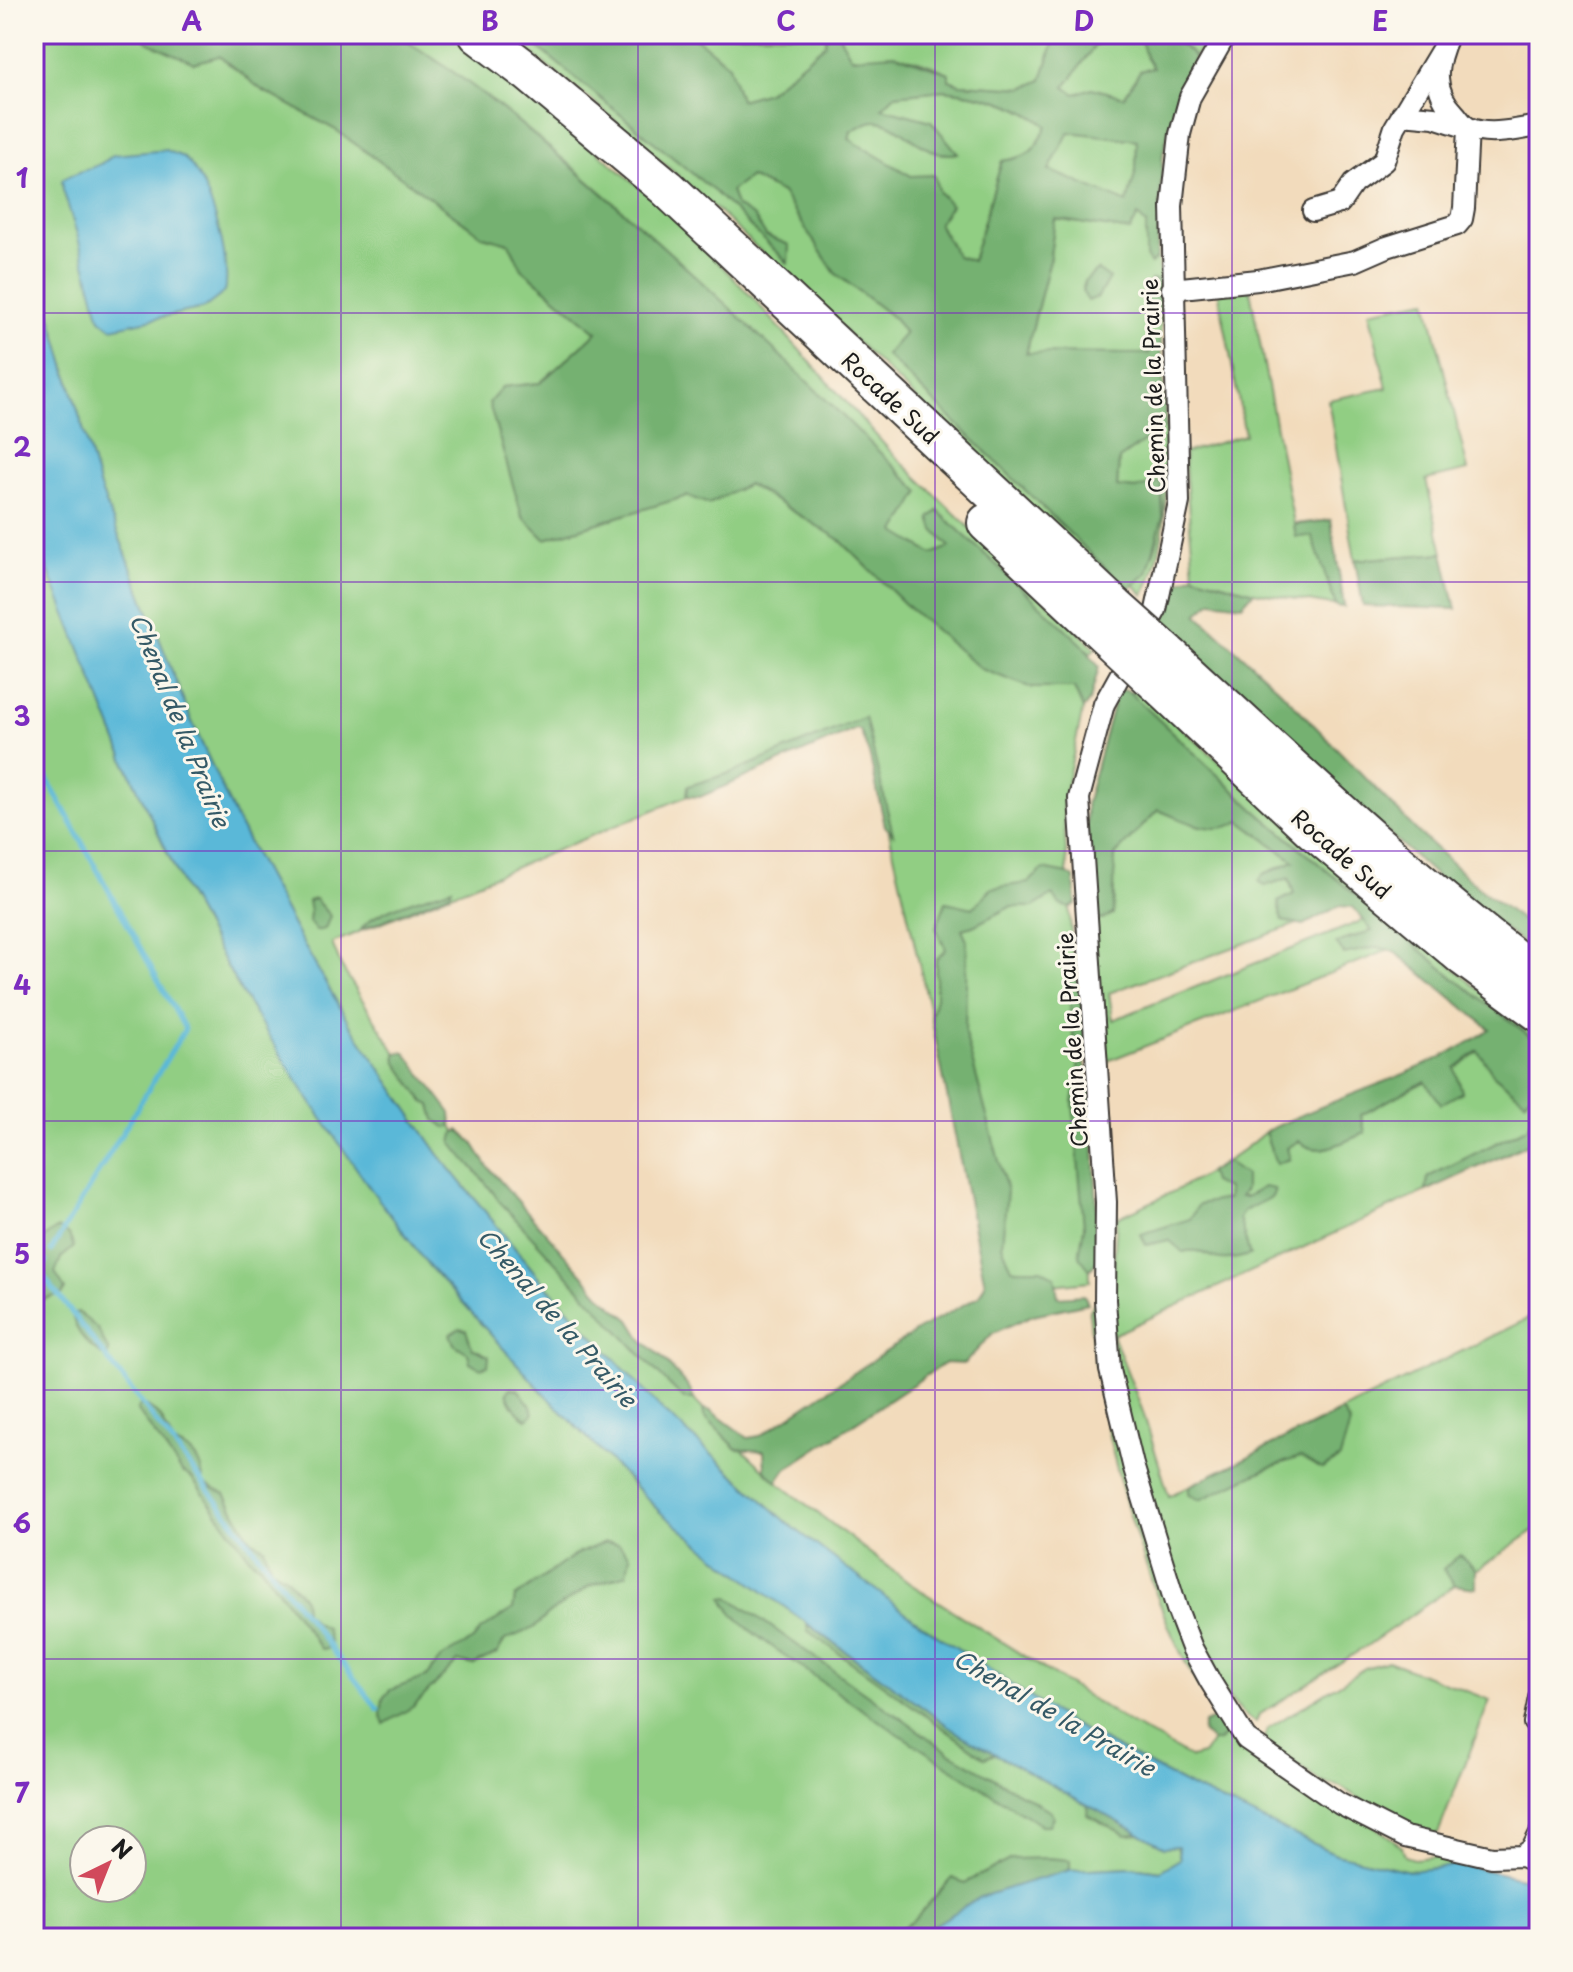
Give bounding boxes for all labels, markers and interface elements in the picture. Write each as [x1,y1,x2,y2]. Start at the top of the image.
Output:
text: A [182,1,202,40]
text: B [481,1,499,40]
text: C [776,1,796,40]
text: D [1074,1,1094,40]
text: E [1372,1,1388,40]
text: 1 [16,158,28,197]
street label: Chemin de la Prairie [1132,278,1172,494]
street label: Rocade Sud [835,343,947,451]
text: 2 [13,427,31,466]
water label: Chenal de la Prairie [122,608,241,833]
text: 3 [13,696,31,735]
street label: Rocade Sud [1285,800,1399,906]
street label: Chemin de la Prairie [1047,932,1095,1148]
text: 4 [13,965,31,1004]
water label: Chenal de la Prairie [470,1219,647,1416]
text: 5 [14,1234,30,1273]
text: 6 [13,1503,31,1542]
water label: Chenal de la Prairie [947,1640,1164,1785]
text: 7 [15,1773,30,1812]
north arrow [68,1824,148,1904]
text: N [105,1830,140,1866]

